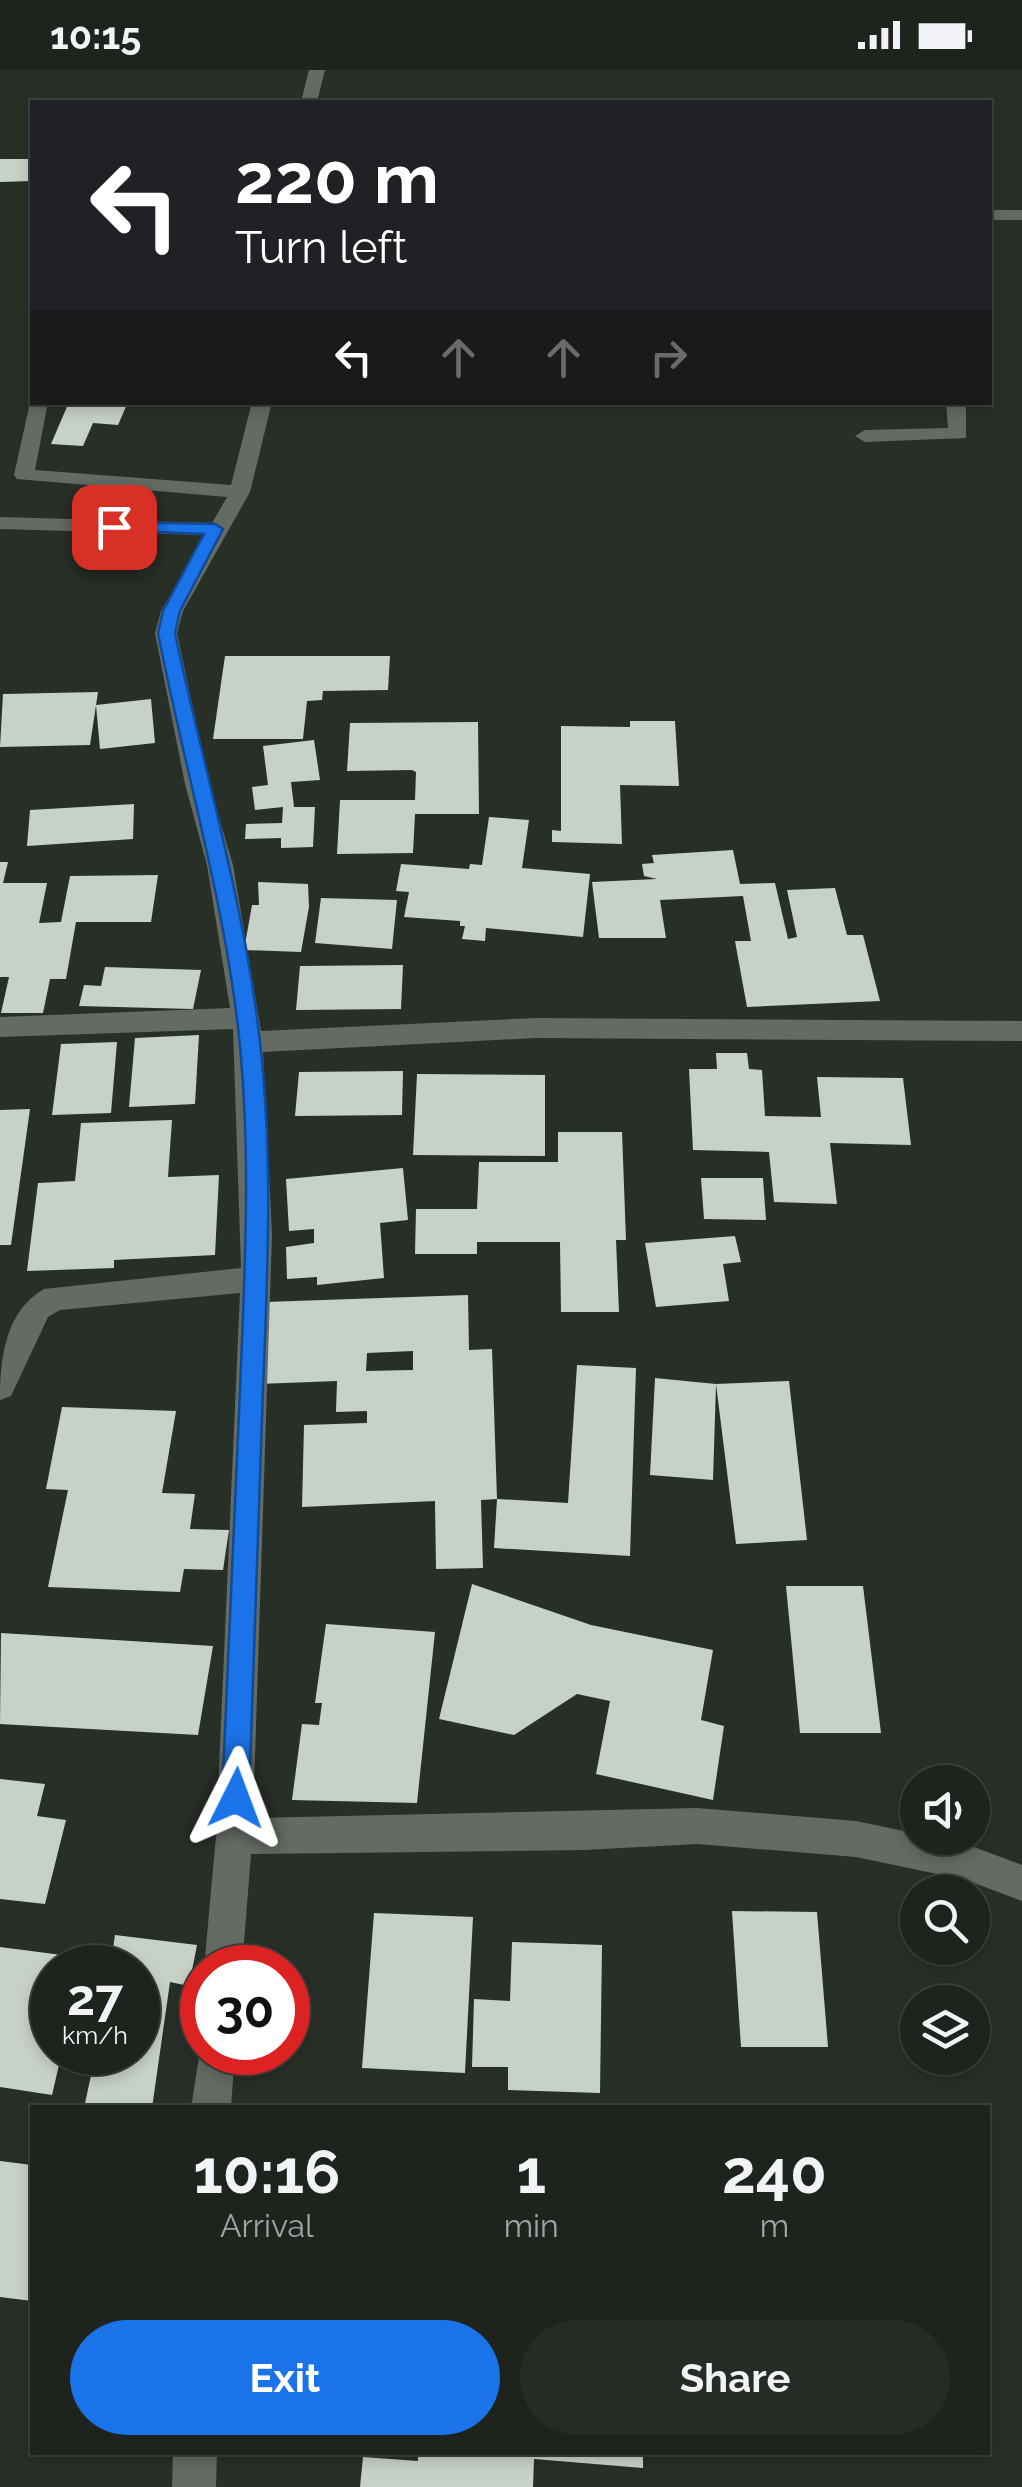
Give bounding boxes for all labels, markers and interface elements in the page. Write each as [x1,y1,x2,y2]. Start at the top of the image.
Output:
text: 10:15 [50,13,141,58]
text: 220 m [235,137,439,219]
icon: left [70,140,200,270]
text: Turn left [235,221,407,274]
icon: left [326,330,381,385]
icon: ahead [431,330,486,385]
icon: ahead [536,330,591,385]
icon: right [641,330,696,385]
pin [72,485,157,570]
icon: arrive [87,500,142,555]
position arrow [184,1746,288,1850]
map controls [900,1765,990,2075]
button: sound [900,1765,990,1855]
button: search [900,1875,990,1965]
speed limit sign: 30 [180,1945,310,2075]
text: 27 [67,1968,123,2027]
button: layers [900,1985,990,2075]
text: km/h [62,2020,128,2050]
text: 10:16 [193,2137,341,2207]
text: 1 [516,2137,546,2207]
text: 240 [722,2137,827,2207]
text: Arrival [220,2207,314,2244]
text: min [504,2207,559,2244]
text: m [760,2207,789,2244]
button: Exit [70,2320,500,2435]
button: Share [520,2320,950,2435]

